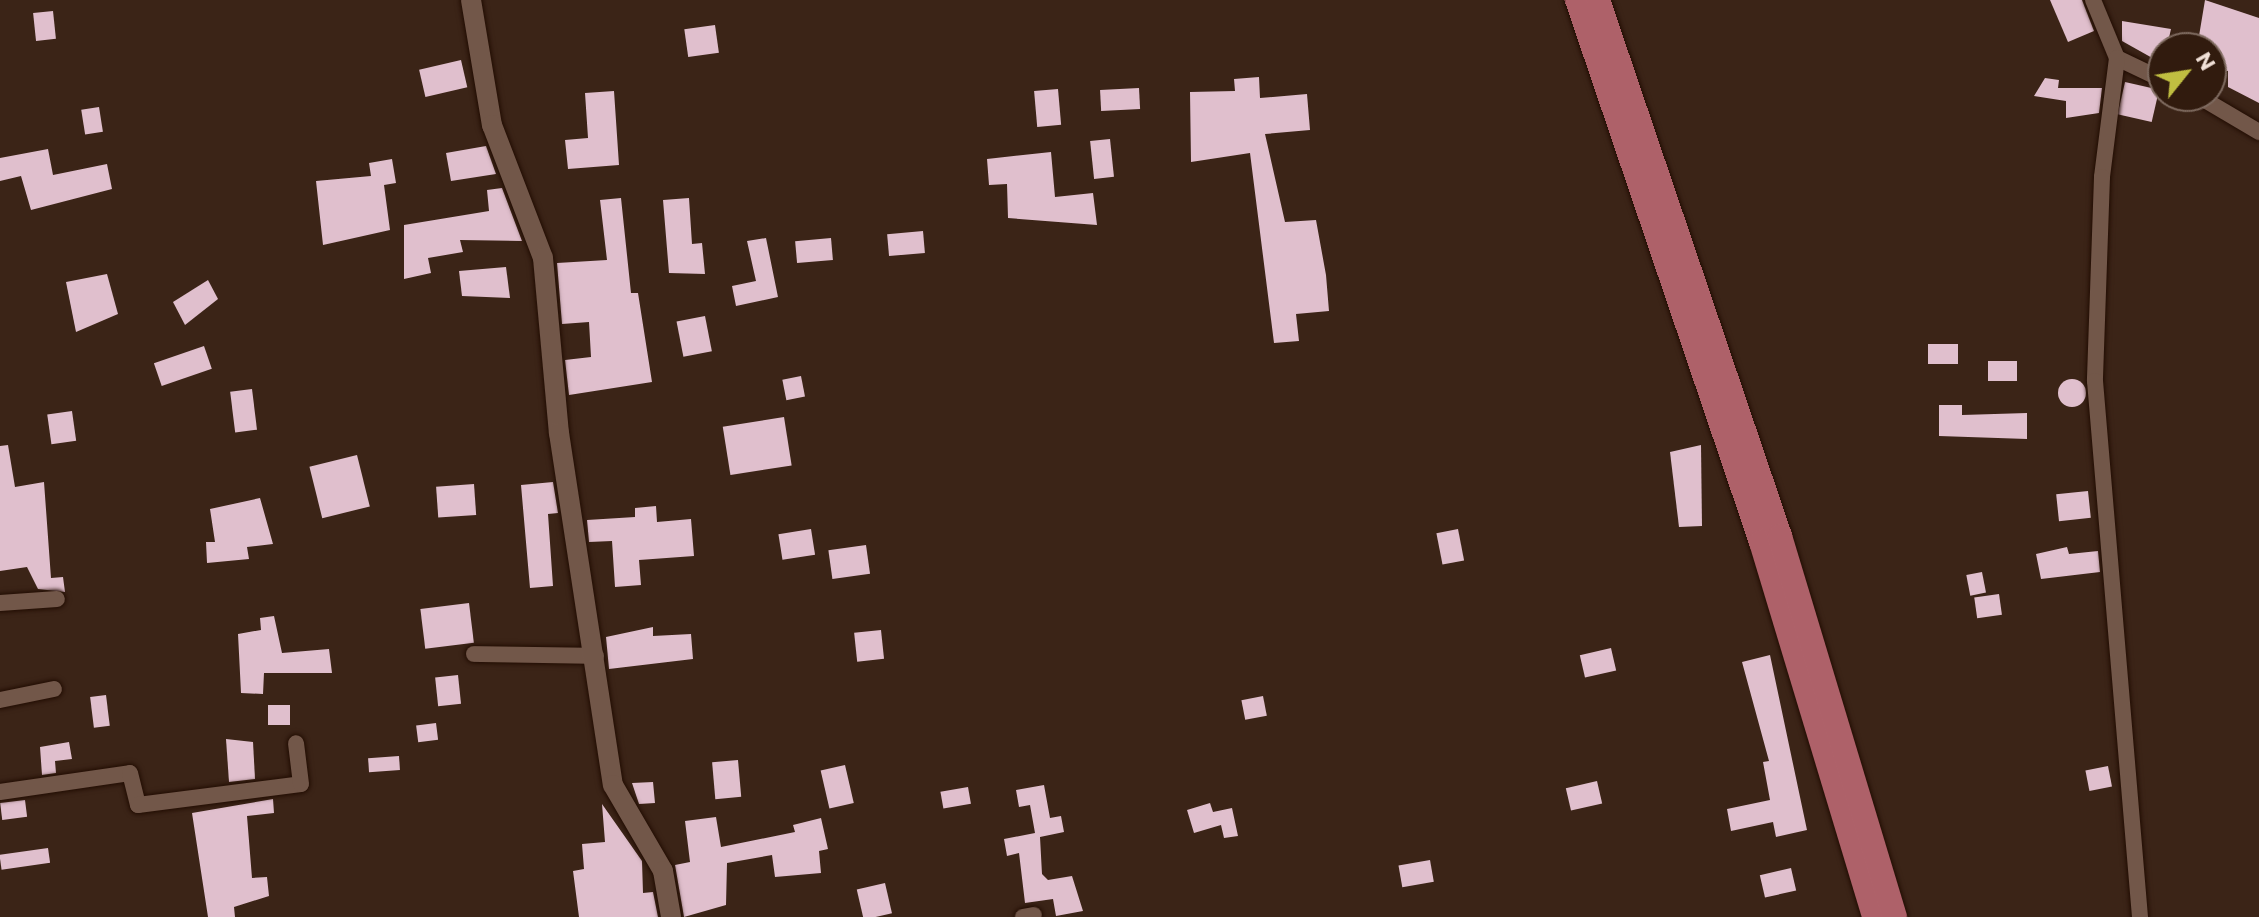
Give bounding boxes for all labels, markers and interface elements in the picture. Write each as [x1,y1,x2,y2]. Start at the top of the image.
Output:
north arrow [2147,32,2227,112]
text: N [2191,47,2222,75]

